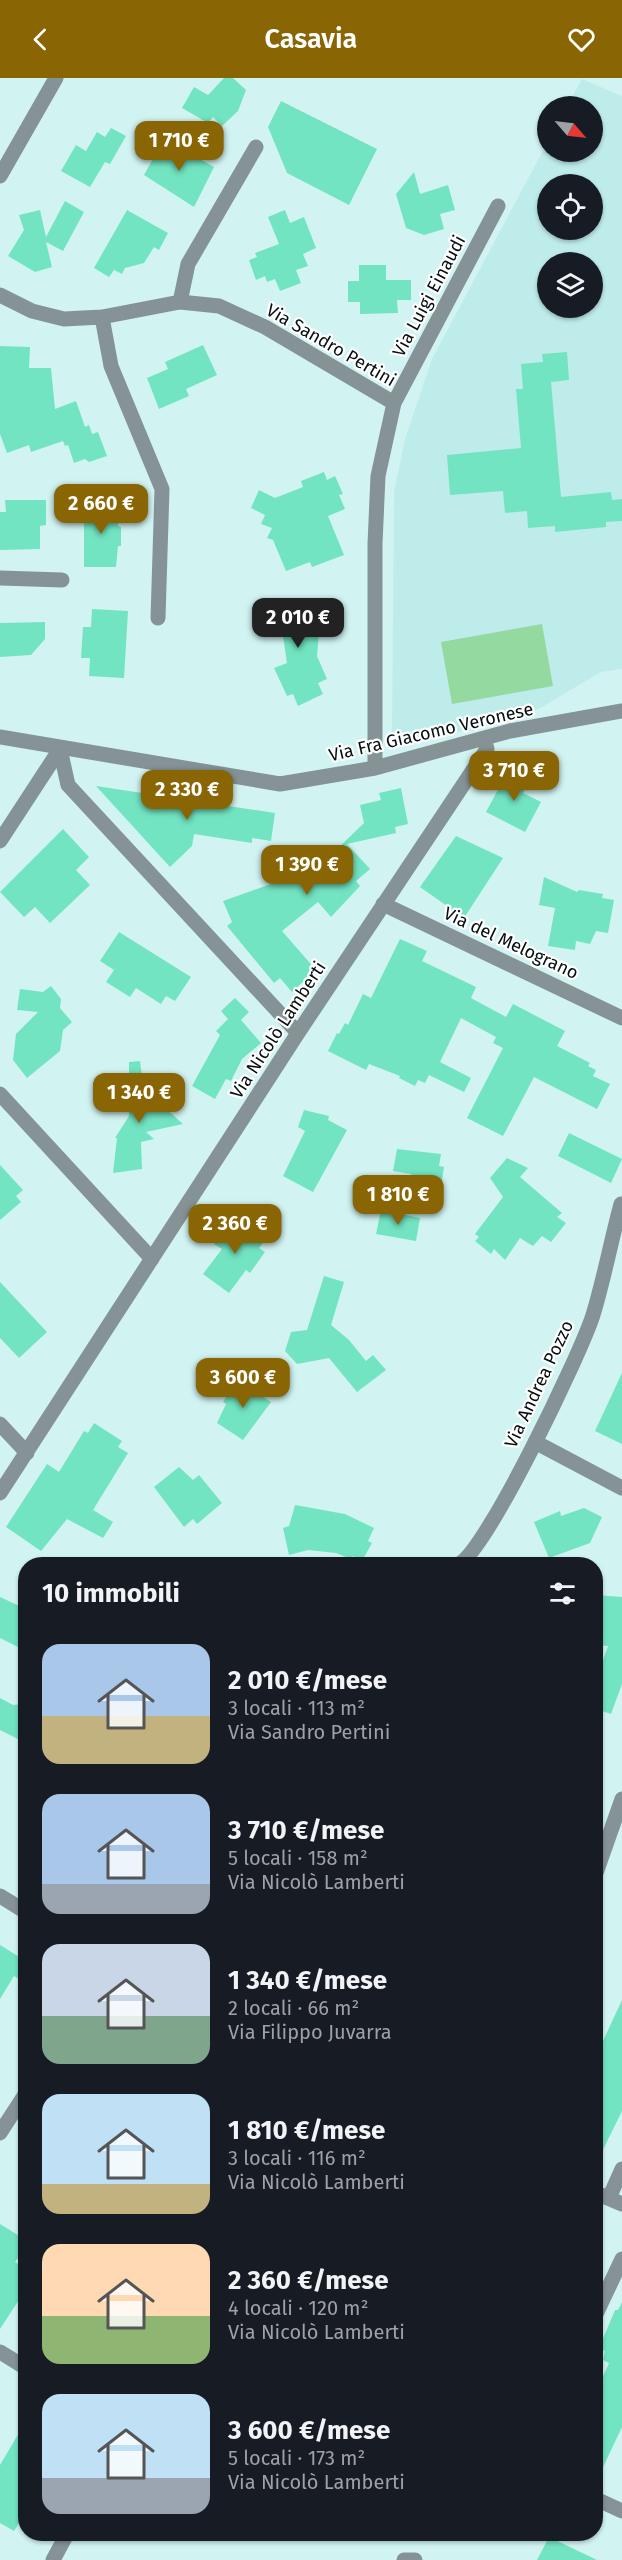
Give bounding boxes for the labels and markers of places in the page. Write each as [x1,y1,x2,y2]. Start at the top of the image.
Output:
pin: 1 710 € [124,121,234,172]
pin: 2 660 € [46,484,156,535]
pin: 2 010 € [243,598,353,649]
pin: 3 710 € [459,751,569,802]
pin: 2 330 € [132,770,242,821]
pin: 1 390 € [252,845,362,896]
pin: 1 340 € [84,1073,194,1124]
pin: 1 810 € [343,1175,453,1226]
pin: 2 360 € [180,1204,290,1255]
pin: 3 600 € [188,1358,298,1409]

